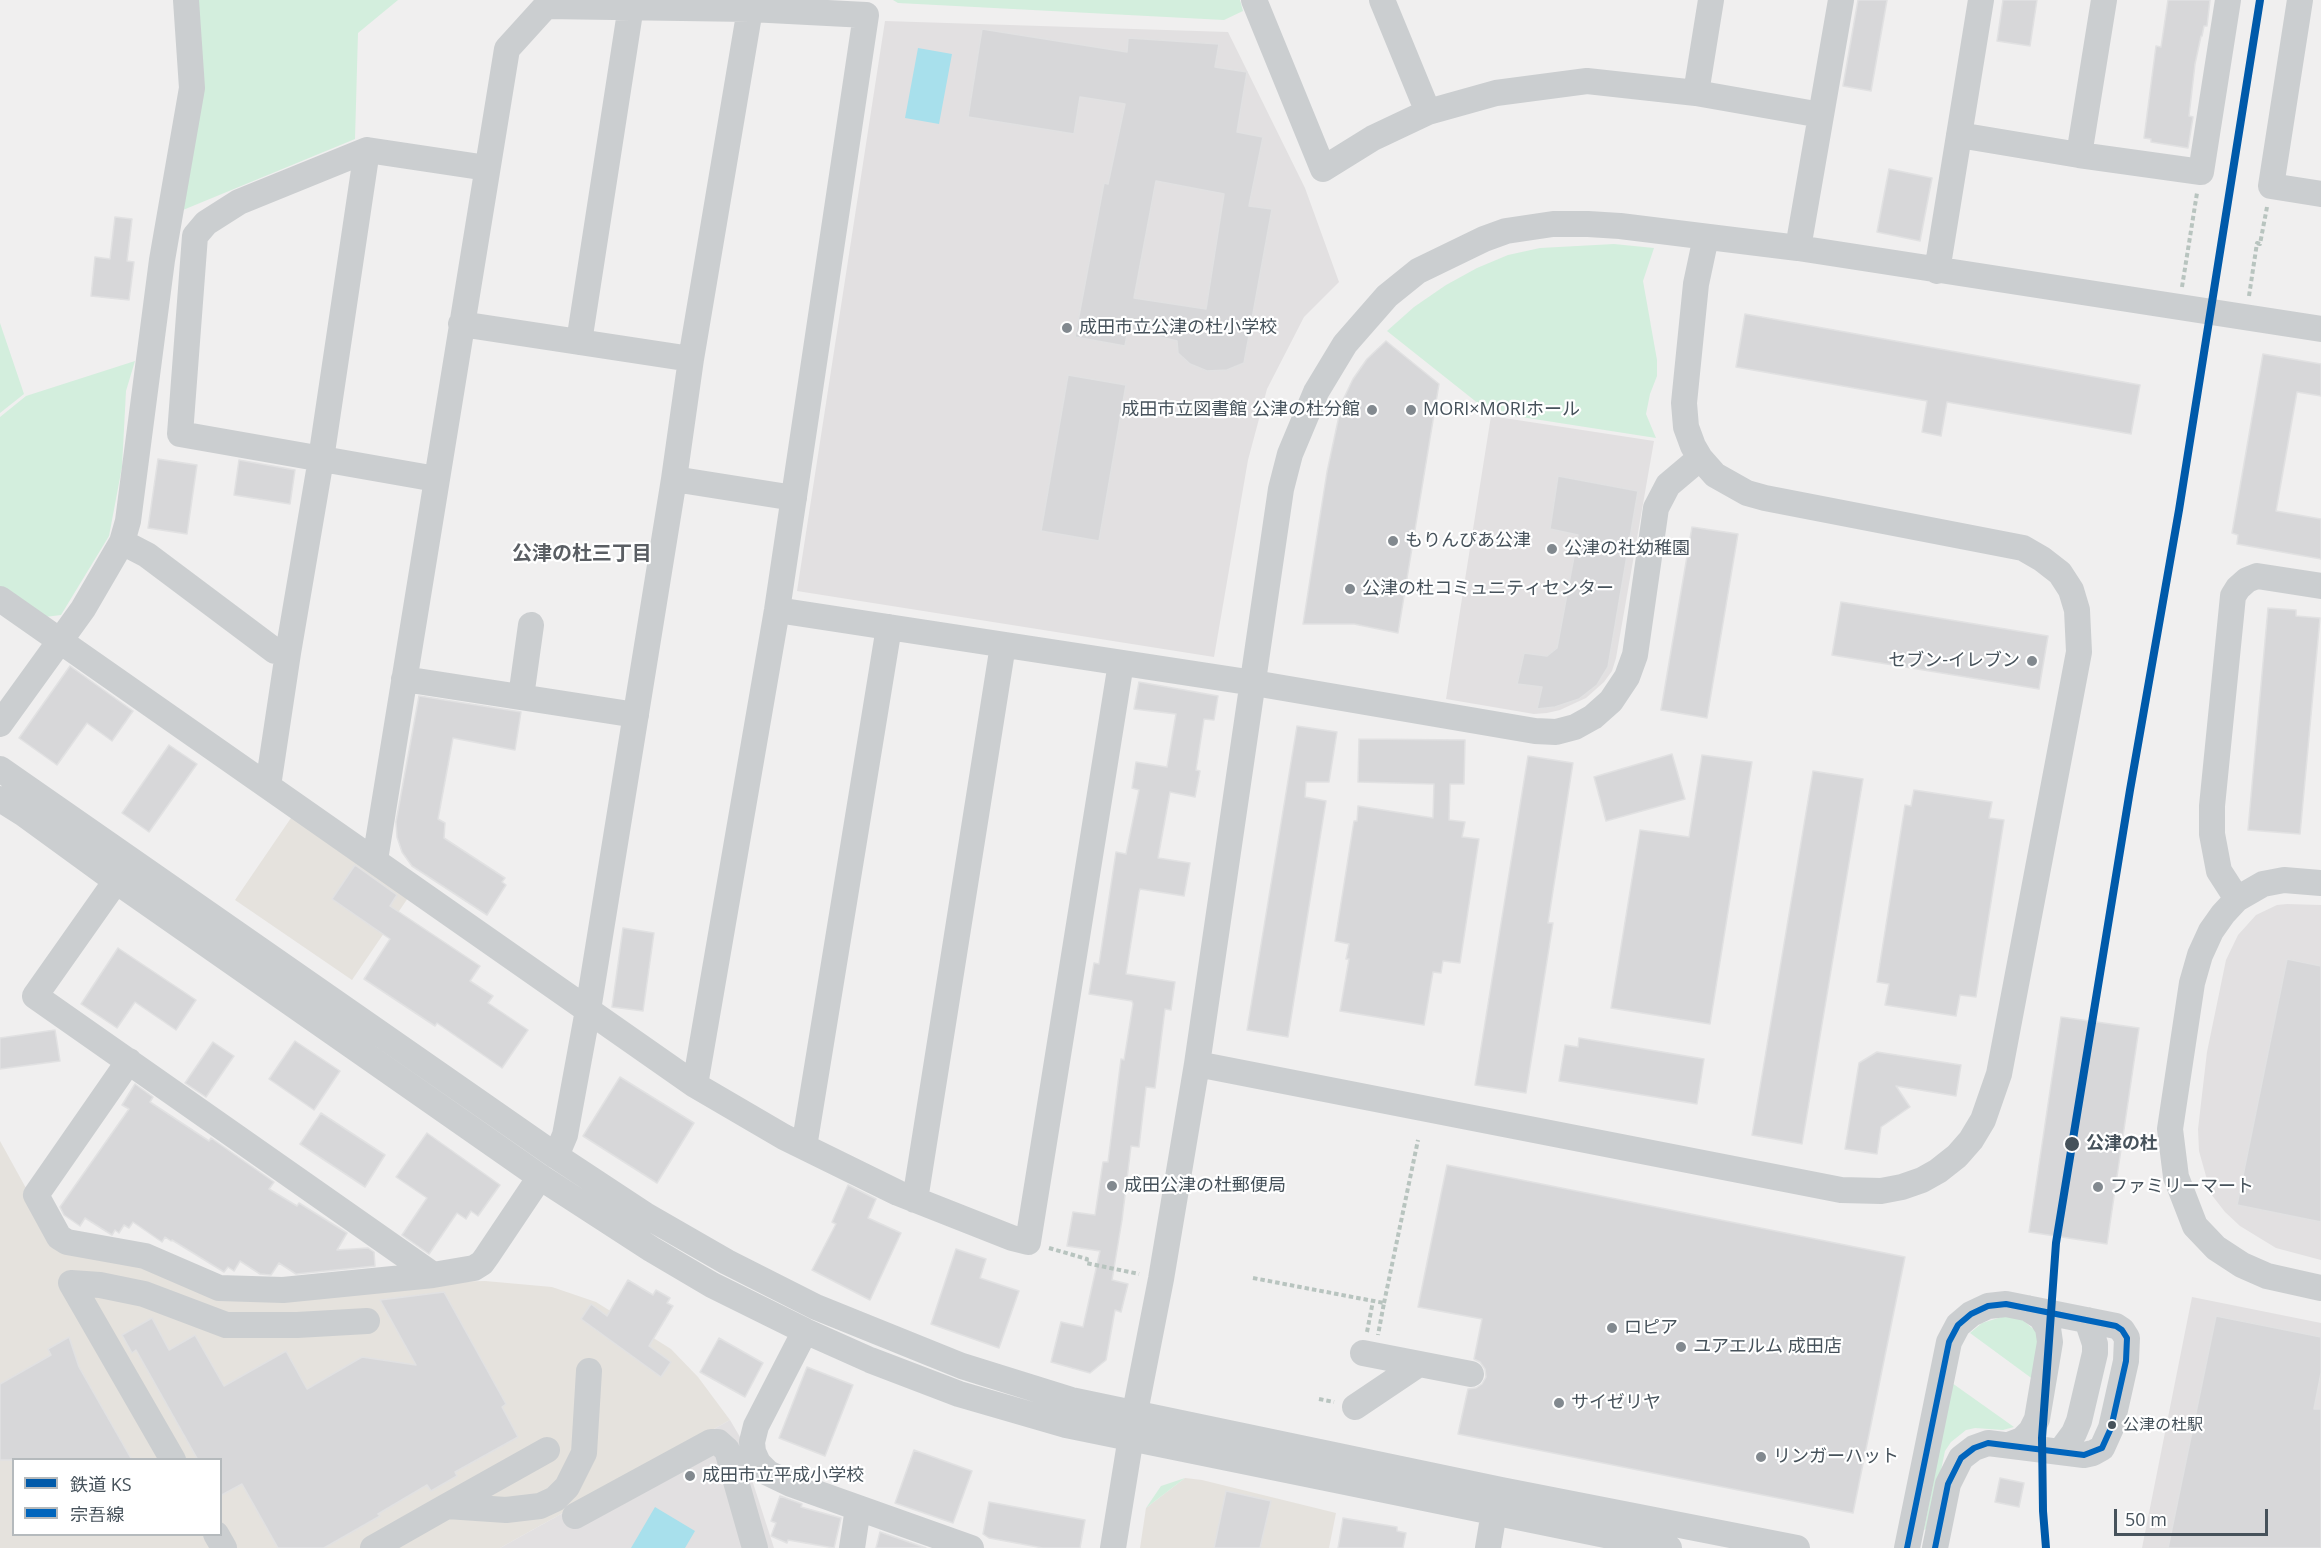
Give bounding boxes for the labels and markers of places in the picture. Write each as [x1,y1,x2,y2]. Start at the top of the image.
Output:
place label: 成田市立公津の杜小学校 [1079,317,1277,339]
marker: 成田市立公津の杜小学校 [1060,321,1074,335]
place label: 成田市立図書館 公津の杜分館 [1121,399,1360,421]
place label: MORI×MORIホール [1423,399,1580,421]
marker: 成田市立図書館 公津の杜分館 [1365,403,1379,417]
marker: MORI×MORIホール [1404,403,1418,417]
place label: もりんぴあ公津 [1405,530,1531,552]
marker: もりんぴあ公津 [1386,534,1400,548]
place label: 公津の社幼稚園 [1564,538,1690,560]
marker: 公津の社幼稚園 [1545,542,1559,556]
place label: 公津の杜コミュニティセンター [1362,578,1614,600]
marker: 公津の杜コミュニティセンター [1343,582,1357,596]
place label: セブン-イレブン [1888,650,2020,672]
marker: セブン-イレブン [2025,654,2039,668]
place label: 公津の杜 [2086,1133,2158,1155]
marker: 公津の杜 [2063,1135,2081,1153]
place label: 成田公津の杜郵便局 [1124,1175,1286,1197]
place label: ファミリーマート [2110,1176,2254,1198]
marker: 成田公津の杜郵便局 [1105,1179,1119,1193]
marker: ファミリーマート [2091,1180,2105,1194]
place label: ロピア [1624,1317,1678,1339]
marker: ロピア [1605,1321,1619,1335]
place label: ユアエルム 成田店 [1693,1336,1842,1358]
marker: ユアエルム 成田店 [1674,1340,1688,1354]
place label: サイゼリヤ [1571,1392,1661,1414]
marker: サイゼリヤ [1552,1396,1566,1410]
place label: 公津の杜駅 [2123,1415,2203,1435]
marker: 公津の杜駅 [2106,1419,2118,1431]
place label: リンガーハット [1773,1446,1899,1468]
marker: リンガーハット [1754,1450,1768,1464]
place label: 成田市立平成小学校 [702,1465,864,1487]
marker: 成田市立平成小学校 [683,1469,697,1483]

